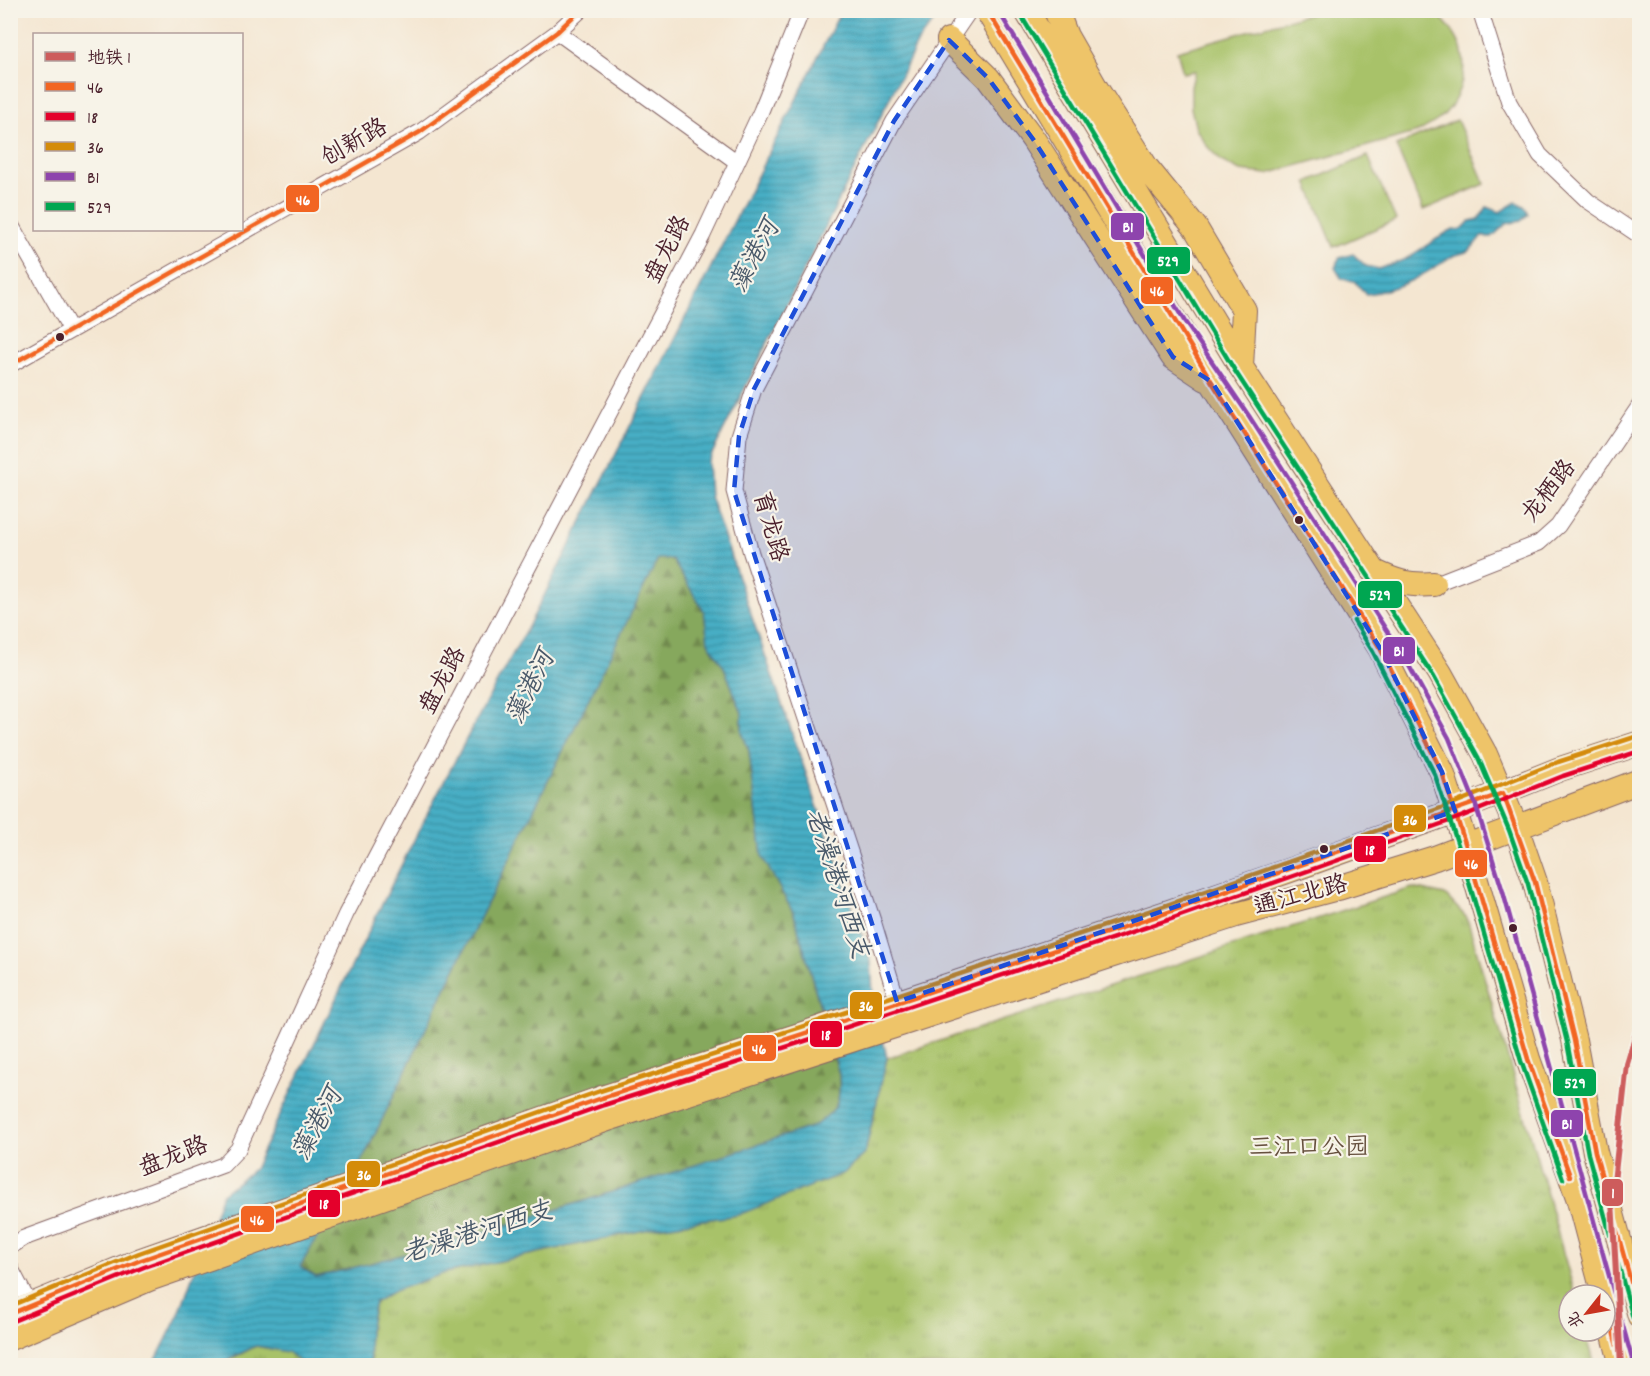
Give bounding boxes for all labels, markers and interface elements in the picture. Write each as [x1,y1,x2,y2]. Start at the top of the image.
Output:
legend [33,33,243,231]
text: 地铁 1 [87,47,131,72]
text: 46 [87,77,103,102]
text: 18 [87,107,98,132]
street label: 创新路 [315,111,395,177]
text: 36 [87,137,104,162]
text: B1 [87,167,99,192]
line badge: 46 [285,184,320,213]
text: 46 [296,190,310,213]
text: 529 [87,197,111,222]
street label: 盘龙路 [638,210,700,290]
water label: 藻港河 [721,210,793,300]
line badge: B1 [1110,212,1145,241]
text: B1 [1122,217,1134,240]
line badge: 529 [1146,246,1191,275]
text: 529 [1157,251,1179,274]
line badge: 46 [1140,276,1174,305]
text: 46 [1150,281,1164,304]
unlabelled marker [54,331,66,343]
street label: 龙栖路 [1514,453,1586,531]
street label: 育龙路 [743,488,795,566]
unlabelled marker [1293,514,1305,526]
line badge: 529 [1357,580,1403,609]
text: 529 [1369,585,1391,608]
line badge: B1 [1382,636,1416,665]
street label: 盘龙路 [412,641,476,721]
water label: 藻港河 [498,641,567,731]
text: B1 [1393,641,1405,664]
water label: 老澡港河西支 [794,804,878,964]
line badge: 36 [1393,804,1427,833]
text: 36 [1403,810,1418,833]
line badge: 18 [1353,835,1387,863]
text: 18 [1365,840,1376,863]
unlabelled marker [1318,843,1330,855]
line badge: 46 [1454,849,1488,878]
text: 46 [1464,854,1478,877]
street label: 通江北路 [1250,868,1352,926]
unlabelled marker [1507,922,1519,934]
line badge: 36 [849,991,883,1020]
text: 36 [859,996,874,1019]
line badge: 18 [809,1020,843,1048]
text: 18 [821,1025,832,1048]
line badge: 46 [742,1034,777,1062]
text: 46 [752,1039,766,1062]
line badge: 529 [1552,1068,1597,1097]
text: 529 [1564,1073,1586,1096]
water label: 藻港河 [284,1078,356,1168]
line badge: B1 [1550,1109,1584,1138]
text: B1 [1561,1114,1573,1137]
street label: 盘龙路 [134,1129,214,1187]
park label: 三江口公园 [1249,1132,1369,1166]
line badge: 36 [346,1160,381,1188]
text: 36 [357,1165,372,1188]
line badge: 1 [1601,1178,1624,1207]
text: 1 [1611,1183,1615,1206]
line badge: 18 [307,1189,341,1218]
text: 18 [319,1194,330,1217]
water label: 老澡港河西支 [398,1194,558,1274]
line badge: 46 [240,1205,275,1233]
text: 46 [250,1210,264,1233]
north arrow [1557,1283,1617,1343]
text: 北 [1562,1307,1590,1332]

